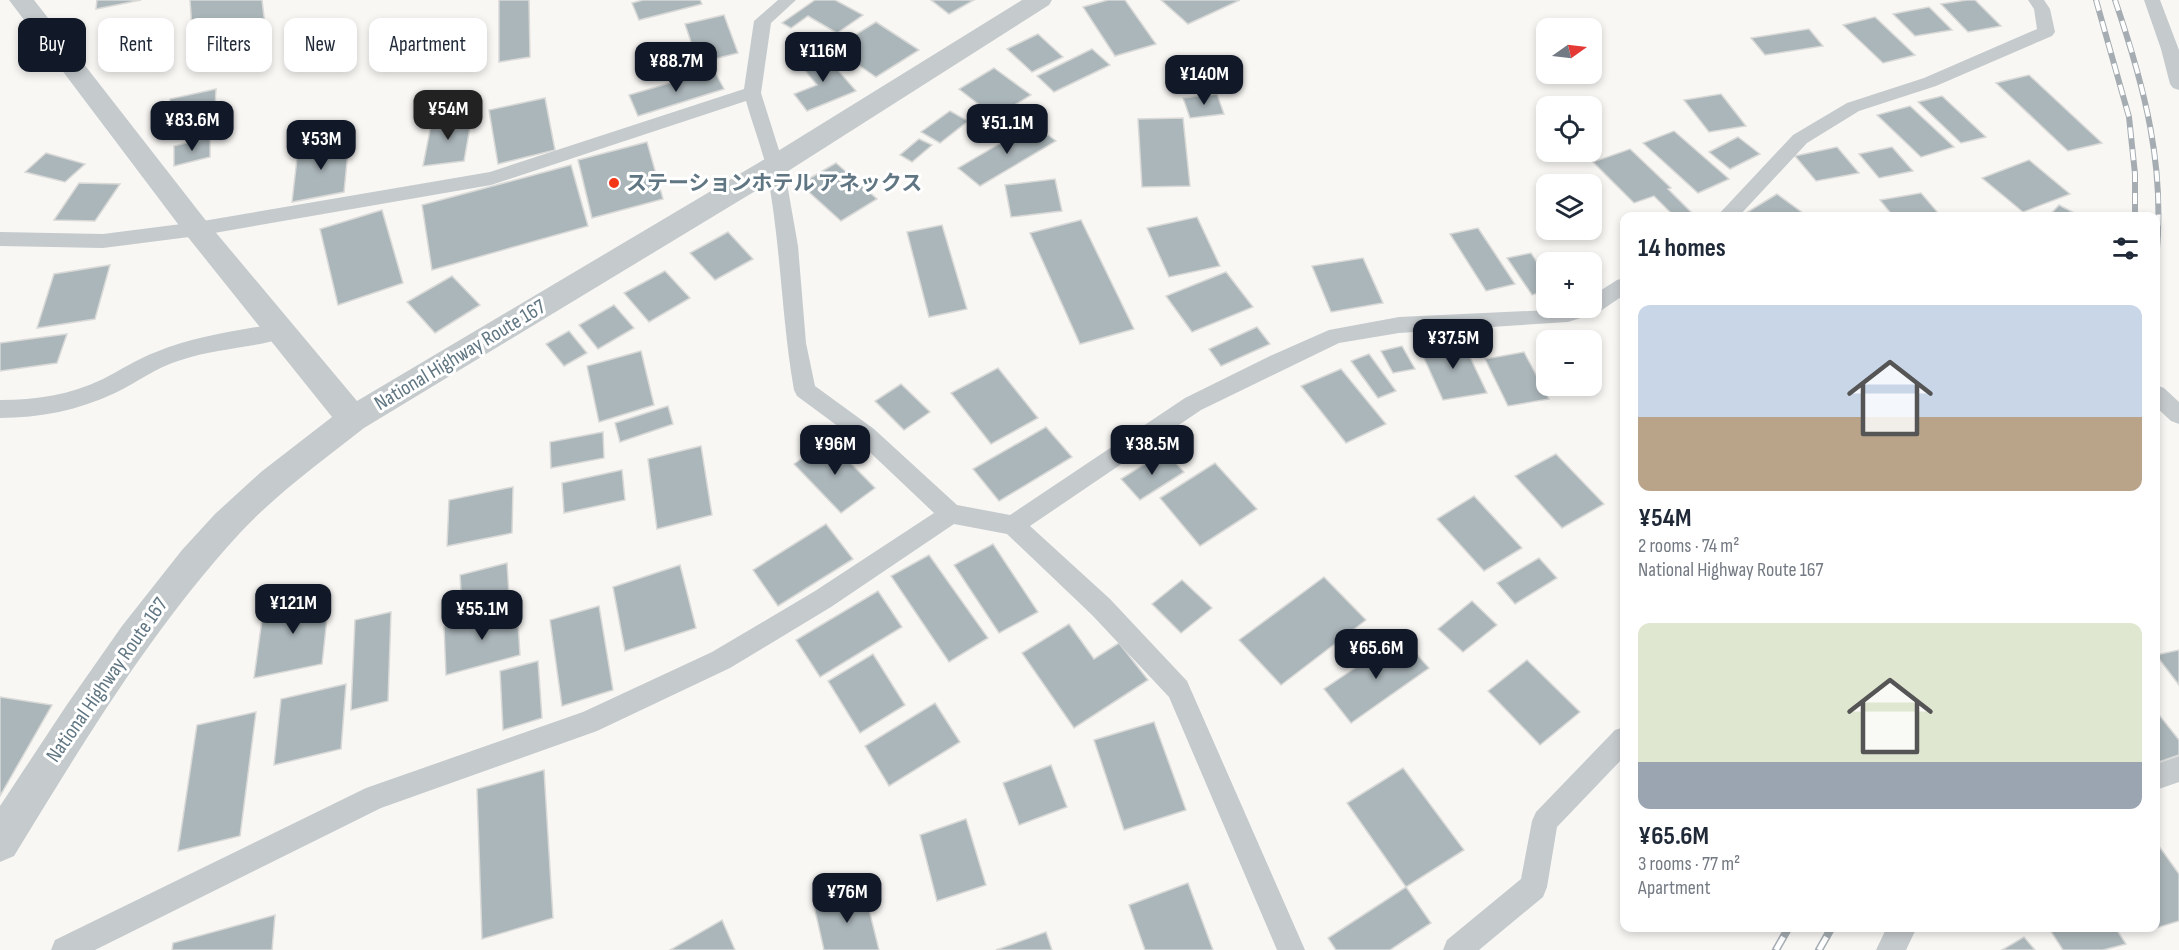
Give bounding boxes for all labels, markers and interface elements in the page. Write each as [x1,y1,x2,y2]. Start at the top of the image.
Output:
chip: Buy [18,18,86,72]
chip: Rent [98,18,174,72]
chip: Filters [186,18,272,72]
chip: New [284,18,357,72]
chip: Apartment [369,18,487,72]
north arrow [1536,18,1602,84]
map controls [1536,18,1602,396]
pin: ¥116M [781,32,865,83]
text: ¥116M [799,39,847,63]
pin: ¥88.7M [627,42,725,93]
text: ¥88.7M [649,49,703,73]
pin: ¥140M [1162,55,1246,106]
text: ¥140M [1179,62,1229,86]
pin: ¥54M [412,90,484,141]
button: locate [1536,96,1602,162]
text: ¥54M [427,97,469,121]
pin: ¥83.6M [143,101,241,152]
pin: ¥51.1M [958,104,1056,155]
text: ¥83.6M [165,108,219,132]
text: ¥51.1M [981,111,1033,135]
pin: ¥53M [285,120,357,171]
text: ¥53M [301,127,341,151]
place label: ステーションホテル アネックス [626,171,922,196]
button: layers [1536,174,1602,240]
marker: ステーションホテル アネックス [607,176,621,190]
icon: filters [2109,232,2142,265]
text: 14 homes [1638,233,1726,264]
button: + [1536,252,1602,318]
street label: National Highway Route 167 [370,294,550,416]
pin: ¥37.5M [1404,319,1502,370]
text: ¥37.5M [1427,326,1479,350]
button: − [1536,330,1602,396]
icon: home [1836,344,1944,452]
pin: ¥96M [799,425,871,476]
pin: ¥38.5M [1103,425,1201,476]
text: ¥96M [814,432,856,456]
text: ¥38.5M [1125,432,1179,456]
text: ¥54M [1638,503,1691,534]
text: 2 rooms · 74 m² [1638,534,1739,558]
text: National Highway Route 167 [1638,558,1824,582]
pin: ¥121M [251,584,335,635]
pin: ¥55.1M [433,590,531,641]
text: ¥121M [269,591,317,615]
street label: National Highway Route 167 [41,593,173,767]
text: ¥55.1M [456,597,509,621]
pin: ¥65.6M [1327,629,1425,680]
text: ¥65.6M [1349,636,1403,660]
icon: home [1836,662,1944,770]
text: ¥65.6M [1638,821,1709,852]
text: 3 rooms · 77 m² [1638,852,1740,876]
pin: ¥76M [811,873,883,924]
text: Apartment [1638,876,1711,900]
text: ¥76M [826,880,868,904]

